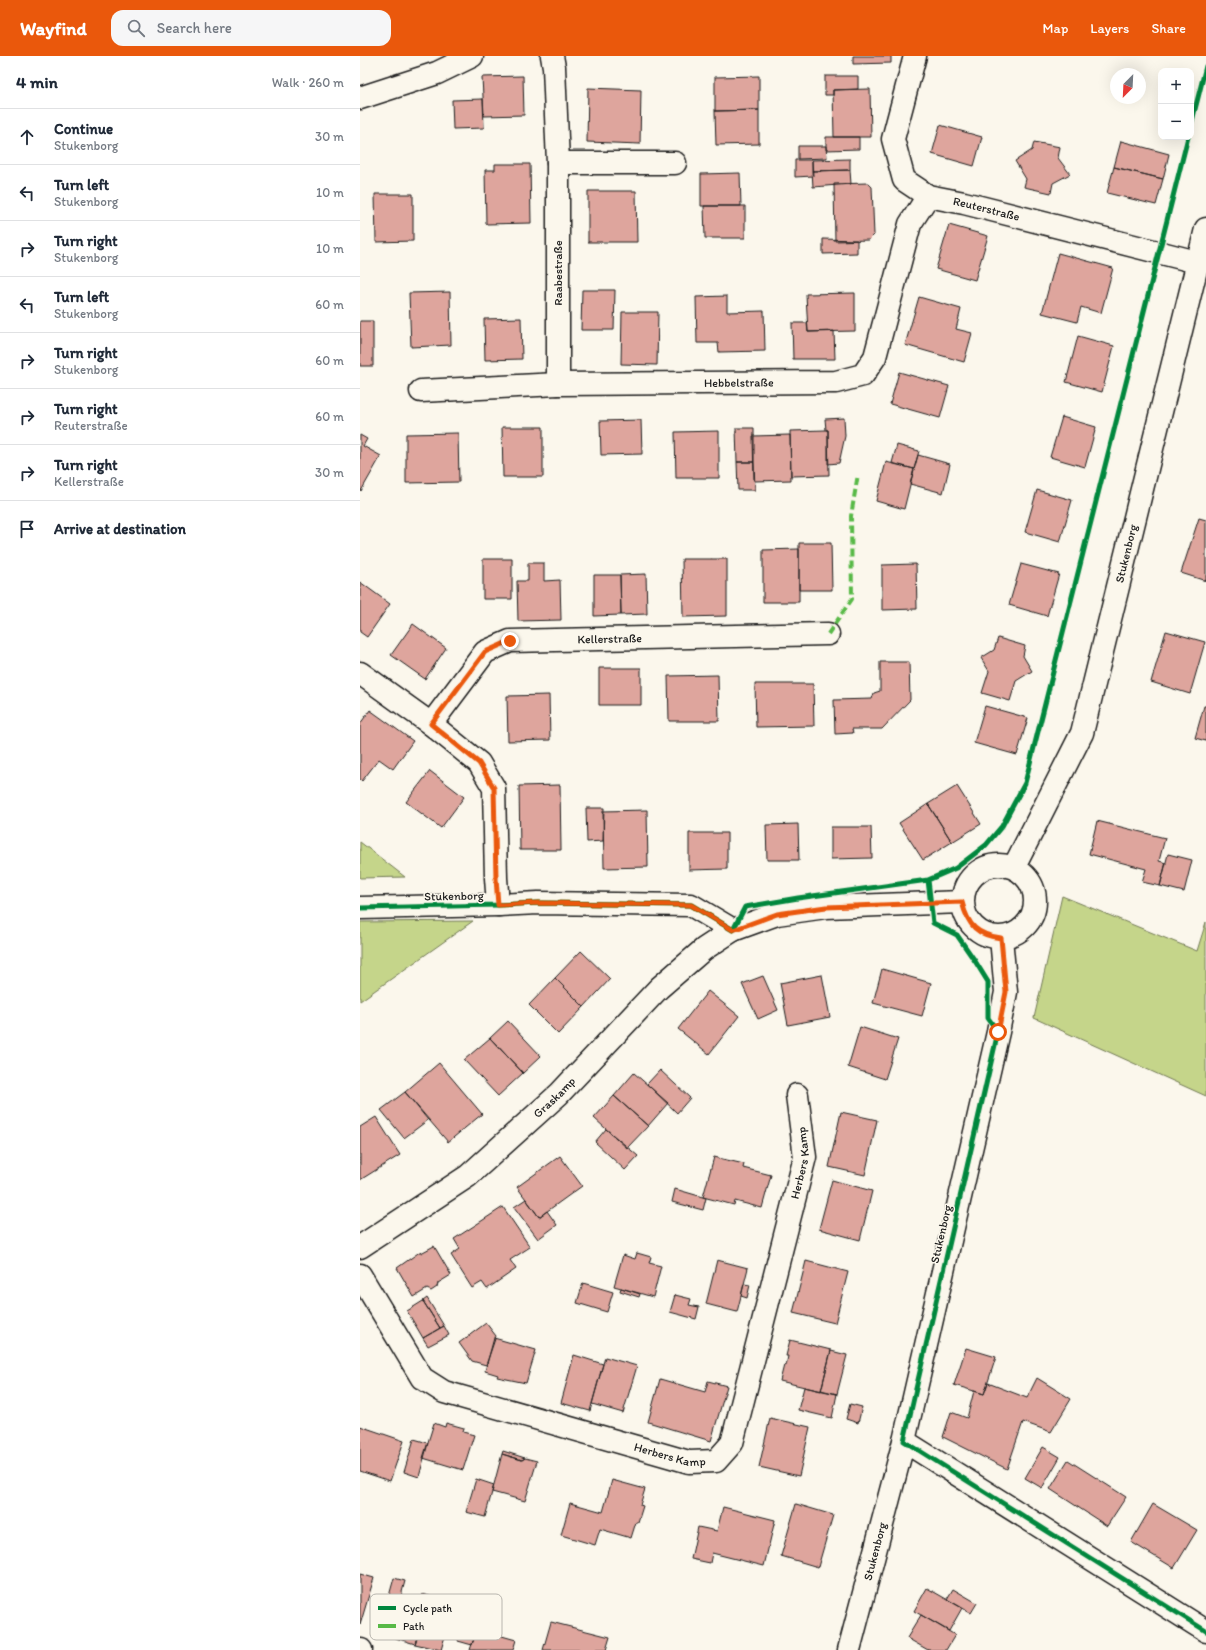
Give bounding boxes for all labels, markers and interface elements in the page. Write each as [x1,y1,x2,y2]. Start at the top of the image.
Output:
search box [111,10,391,46]
text: Wayfind [20,17,87,40]
icon: search [125,17,147,39]
text: Search here [157,19,232,37]
text: Map [1043,20,1068,37]
text: Layers [1090,20,1129,37]
text: Share [1151,20,1186,37]
north arrow [1110,68,1146,104]
map controls [1158,68,1194,140]
button: + [1158,68,1194,104]
text: 4 min [16,72,58,92]
text: Walk · 260 m [272,75,344,90]
button: − [1158,104,1194,140]
text: Continue [54,120,113,138]
icon: ahead [16,126,38,148]
text: 30 m [315,129,344,144]
text: Stukenborg [54,138,119,153]
text: Turn left [54,176,109,194]
icon: left [16,182,38,204]
text: 10 m [316,185,344,200]
text: Stukenborg [54,194,119,209]
street label: Reuterstraße [952,194,1021,224]
text: Turn right [54,232,118,250]
icon: right [16,238,38,260]
street label: Raabestraße [551,240,565,306]
text: 10 m [316,241,344,256]
text: Stukenborg [54,250,119,265]
text: Turn left [54,288,109,306]
icon: left [16,294,38,316]
text: 60 m [315,297,344,312]
text: Stukenborg [54,306,119,321]
text: Turn right [54,344,118,362]
icon: right [16,350,38,372]
text: 60 m [315,353,344,368]
text: Stukenborg [54,362,119,377]
street label: Hebbelstraße [704,375,774,390]
text: Turn right [54,400,118,418]
icon: right [16,406,38,428]
text: 60 m [315,409,344,424]
text: Reuterstraße [54,418,128,433]
text: Turn right [54,456,118,474]
icon: right [16,462,38,484]
text: 30 m [315,465,344,480]
text: Kellerstraße [54,474,124,489]
icon: arrive [16,518,38,540]
text: Arrive at destination [54,520,186,538]
street label: Stukenborg [1112,522,1140,584]
street label: Kellerstraße [577,631,642,647]
route end [501,632,519,650]
street label: Stukenborg [424,888,485,904]
route start [989,1023,1007,1041]
street label: Graskamp [530,1074,578,1121]
street label: Herbers Kamp [788,1126,812,1201]
street label: Stukenborg [927,1203,955,1265]
street label: Herbers Kamp [632,1440,706,1469]
street label: Stukenborg [861,1520,890,1582]
legend [370,1594,502,1640]
text: Cycle path [403,1602,452,1615]
text: Path [403,1620,425,1633]

